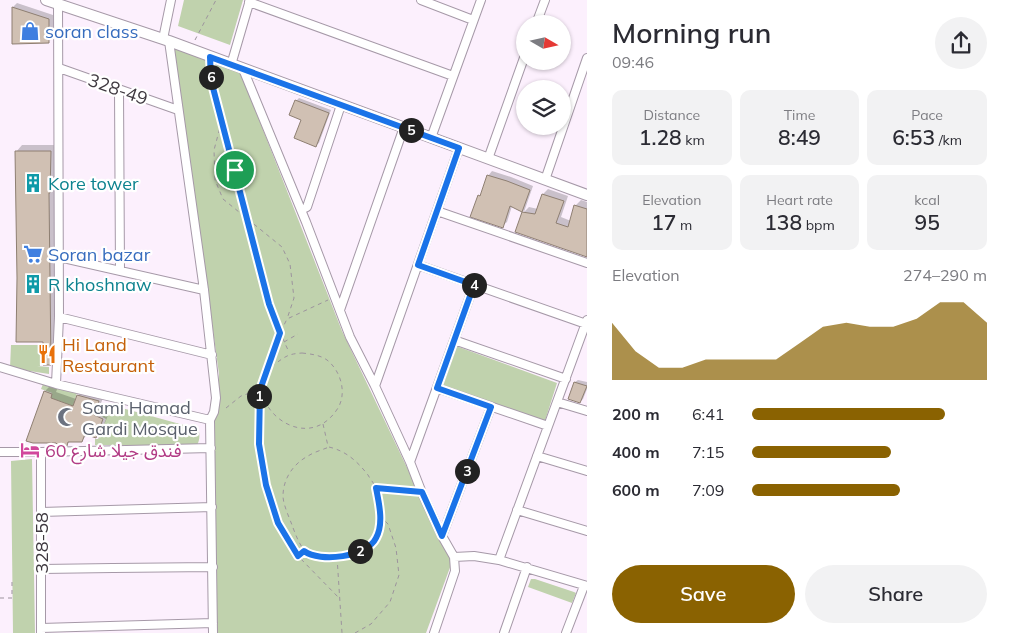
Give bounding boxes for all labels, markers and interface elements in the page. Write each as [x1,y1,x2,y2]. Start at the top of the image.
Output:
north arrow [516,15,571,70]
map controls [516,15,571,135]
text: Morning run [612,15,771,50]
button: share [935,17,987,69]
shop icon: soran class [19,20,41,42]
place label: soran class [45,20,139,43]
text: 09:46 [612,52,654,72]
pin: 6 [198,64,224,90]
street label: 328-49 [85,68,151,110]
text: 6 [207,68,216,86]
button: layers [516,80,571,135]
text: Distance [644,106,700,124]
text: Time [784,106,815,124]
text: Pace [911,106,943,124]
pin: 5 [398,118,424,142]
text: 5 [407,121,416,139]
text: 1.28 [639,124,682,150]
text: 8:49 [778,124,821,150]
text: 6:53 [892,124,935,150]
text: km [682,131,705,149]
text: /km [935,131,962,149]
pin [214,149,256,191]
icon: arrive [221,156,249,184]
building icon: Kore tower [22,172,44,194]
place label: Kore tower [48,172,139,195]
text: Elevation [642,191,701,209]
text: Heart rate [766,191,833,209]
text: kcal [914,191,940,209]
text: 17 [651,209,676,235]
text: 138 [764,209,802,235]
text: 95 [915,209,940,235]
text: m [676,216,692,234]
text: bpm [802,216,835,234]
supermarket icon: Soran bazar [22,243,44,265]
place label: Soran bazar [48,243,151,266]
text: Elevation [612,265,680,285]
text: 274–290 m [903,265,987,285]
pin: 4 [462,272,486,298]
building icon: R khoshnaw [22,273,44,295]
place label: R khoshnaw [48,273,152,296]
text: 4 [470,276,479,294]
place label: Hi Land Restaurant [62,333,154,377]
restaurant icon: Hi Land Restaurant [36,343,58,365]
pin: 1 [246,384,272,408]
text: 1 [255,387,264,405]
place label: Sami Hamad Gardi Mosque [82,396,198,440]
text: 200 m [612,404,660,424]
text: 6:41 [692,404,724,424]
mosque icon: Sami Hamad Gardi Mosque [56,406,78,428]
hotel icon: فندق جيلا شارع 60 [19,439,41,461]
place label: فندق جيلا شارع 60 [45,439,182,465]
text: 400 m [612,442,660,462]
text: 7:15 [692,442,724,462]
pin: 3 [454,458,480,484]
text: 3 [463,462,472,480]
text: 600 m [612,480,660,500]
text: 7:09 [692,480,724,500]
street label: 328-58 [30,512,53,574]
pin: 2 [348,538,372,564]
text: 2 [356,542,365,560]
button: Save [612,565,795,623]
button: Share [805,565,987,623]

